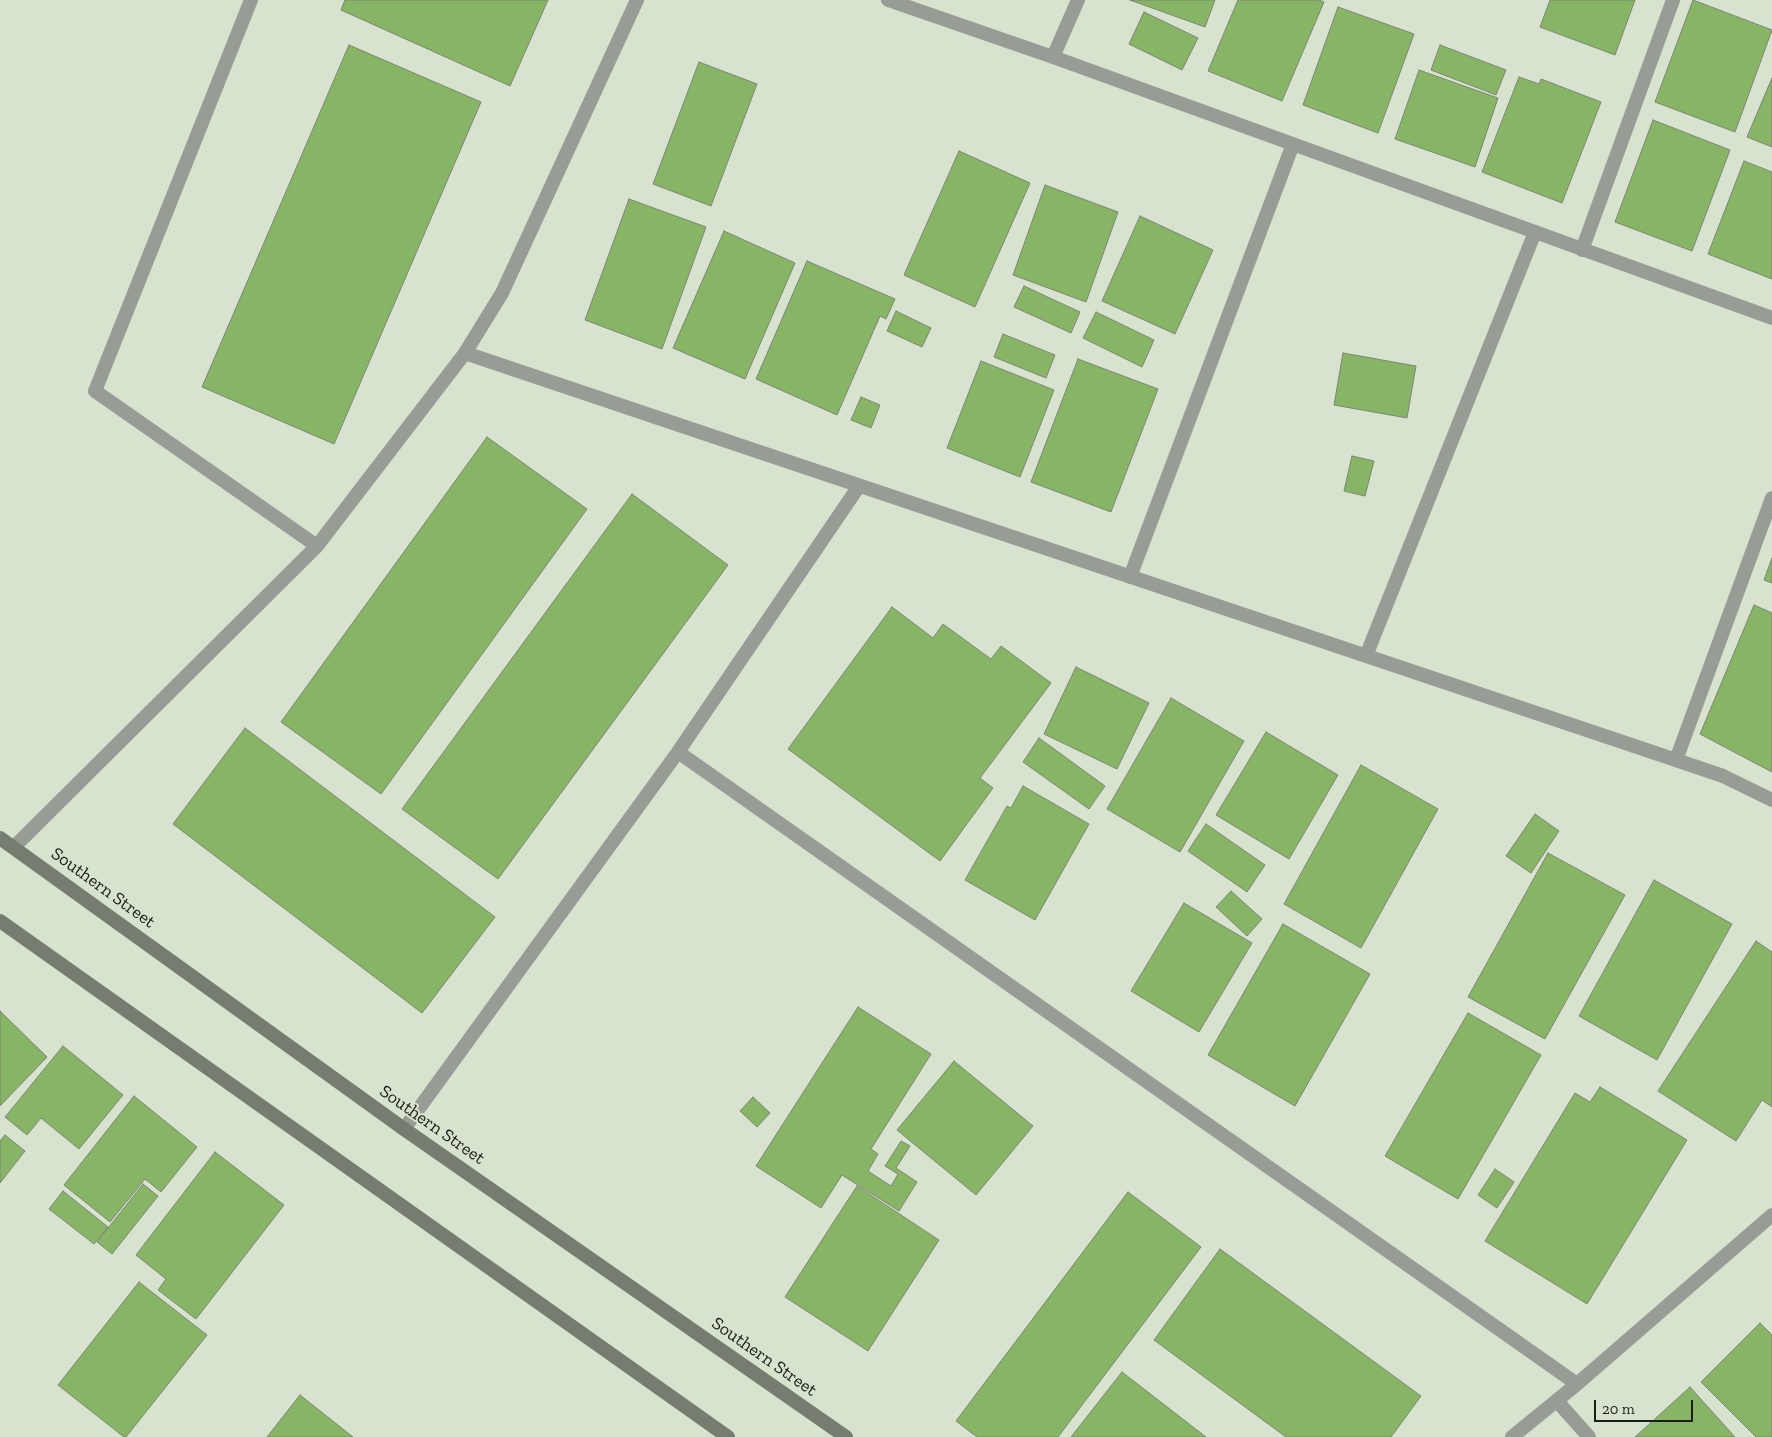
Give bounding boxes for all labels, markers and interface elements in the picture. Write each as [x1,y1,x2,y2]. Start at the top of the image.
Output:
street label: Southern Street [47,843,159,933]
street label: Southern Street [375,1081,489,1169]
street label: Southern Street [707,1313,821,1401]
scale bar [1597,1390,1696,1422]
text: 20 m [1602,1400,1635,1418]

